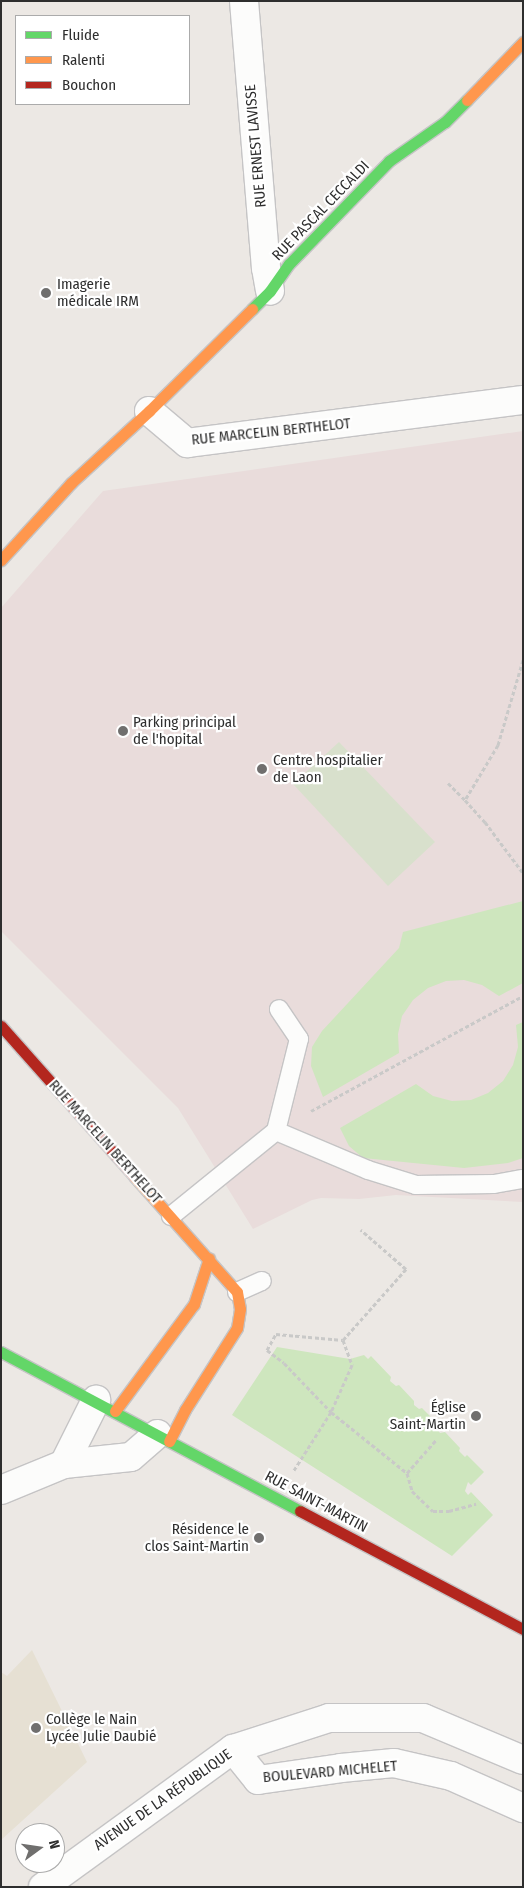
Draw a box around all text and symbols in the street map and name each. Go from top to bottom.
legend [15,15,190,105]
text: Fluide [62,26,99,44]
text: Ralenti [62,51,105,69]
text: Bouchon [62,76,116,94]
street label: RUE ERNEST LAVISSE [242,84,270,208]
street label: RUE PASCAL CECCALDI [269,157,373,265]
place label: Imagerie médicale IRM [57,275,139,310]
marker: Imagerie médicale IRM [39,286,53,300]
street label: RUE MARCELIN BERTHELOT [191,415,351,449]
place label: Parking principal de l'hopital [133,713,236,748]
marker: Parking principal de l'hopital [117,725,129,737]
place label: Centre hospitalier de Laon [273,751,383,786]
marker: Centre hospitalier de Laon [255,762,269,776]
street label: RUE MARCELIN BERTHELOT [45,1077,165,1207]
place label: Église Saint-Martin [390,1398,466,1433]
marker: Église Saint-Martin [470,1410,482,1422]
street label: RUE SAINT-MARTIN [261,1467,371,1537]
place label: Résidence le clos Saint-Martin [145,1520,249,1555]
marker: Résidence le clos Saint-Martin [253,1532,265,1544]
place label: Collège le Nain Lycée Julie Daubié [46,1710,156,1745]
marker: Collège le Nain Lycée Julie Daubié [30,1722,42,1734]
street label: AVENUE DE LA RÉPUBLIQUE [91,1746,235,1854]
street label: BOULEVARD MICHELET [262,1757,398,1787]
north arrow [15,1823,65,1873]
text: N [45,1838,63,1851]

